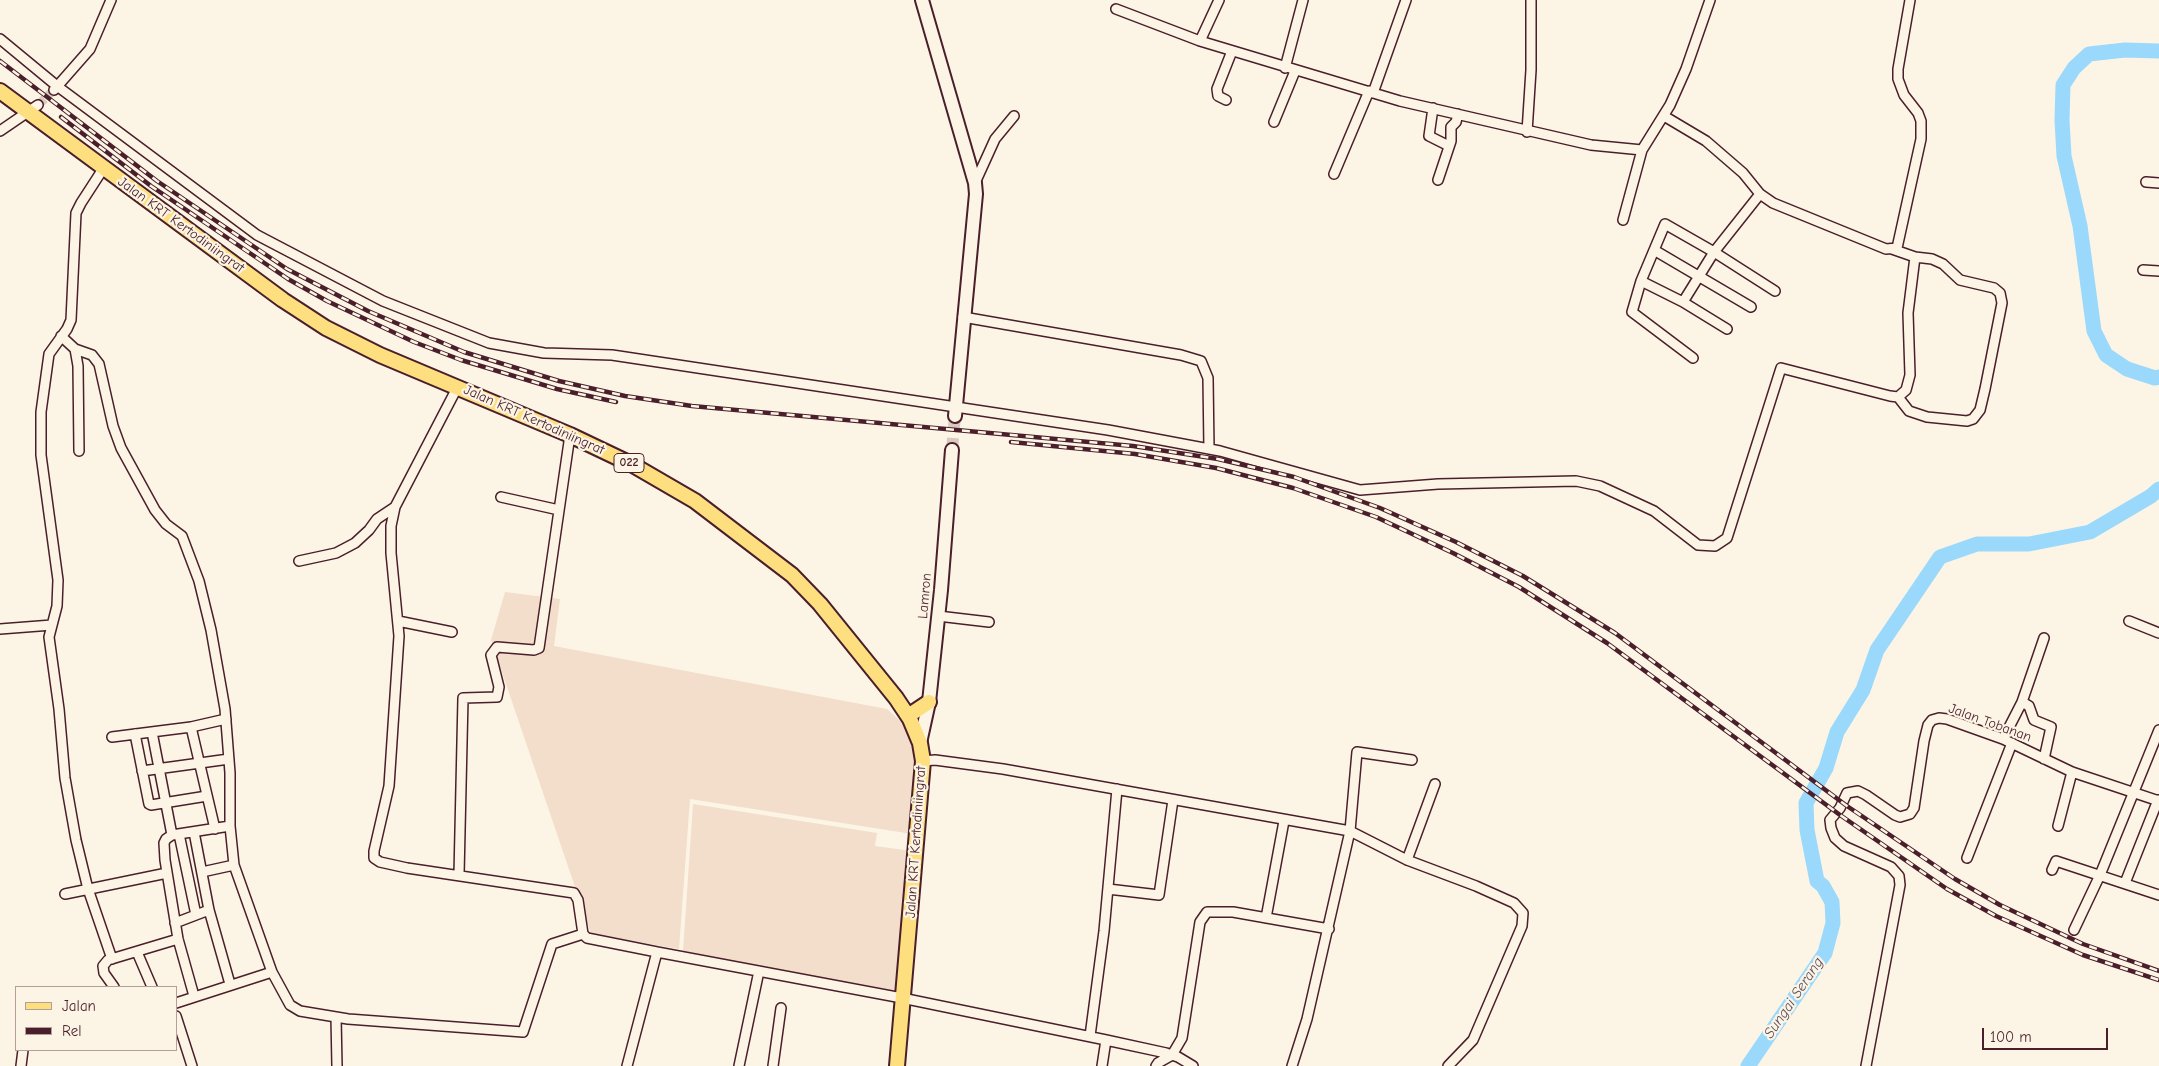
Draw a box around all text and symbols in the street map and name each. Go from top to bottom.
street label: Jalan KRT Kertodiniingrat [114,173,248,277]
street label: Jalan KRT Kertodiniingrat [461,381,607,459]
road number: 022 [614,453,644,472]
street label: Lamron [915,572,935,620]
street label: Jalan Tobanan [1946,700,2034,746]
street label: Jalan KRT Kertodiniingrat [902,765,930,919]
water label: Sungai Serang [1760,954,1828,1042]
legend [15,986,178,1051]
text: Jalan [62,997,96,1015]
scale bar [1984,1018,2110,1050]
text: Rel [62,1022,82,1040]
text: 100 m [1990,1028,2032,1046]

